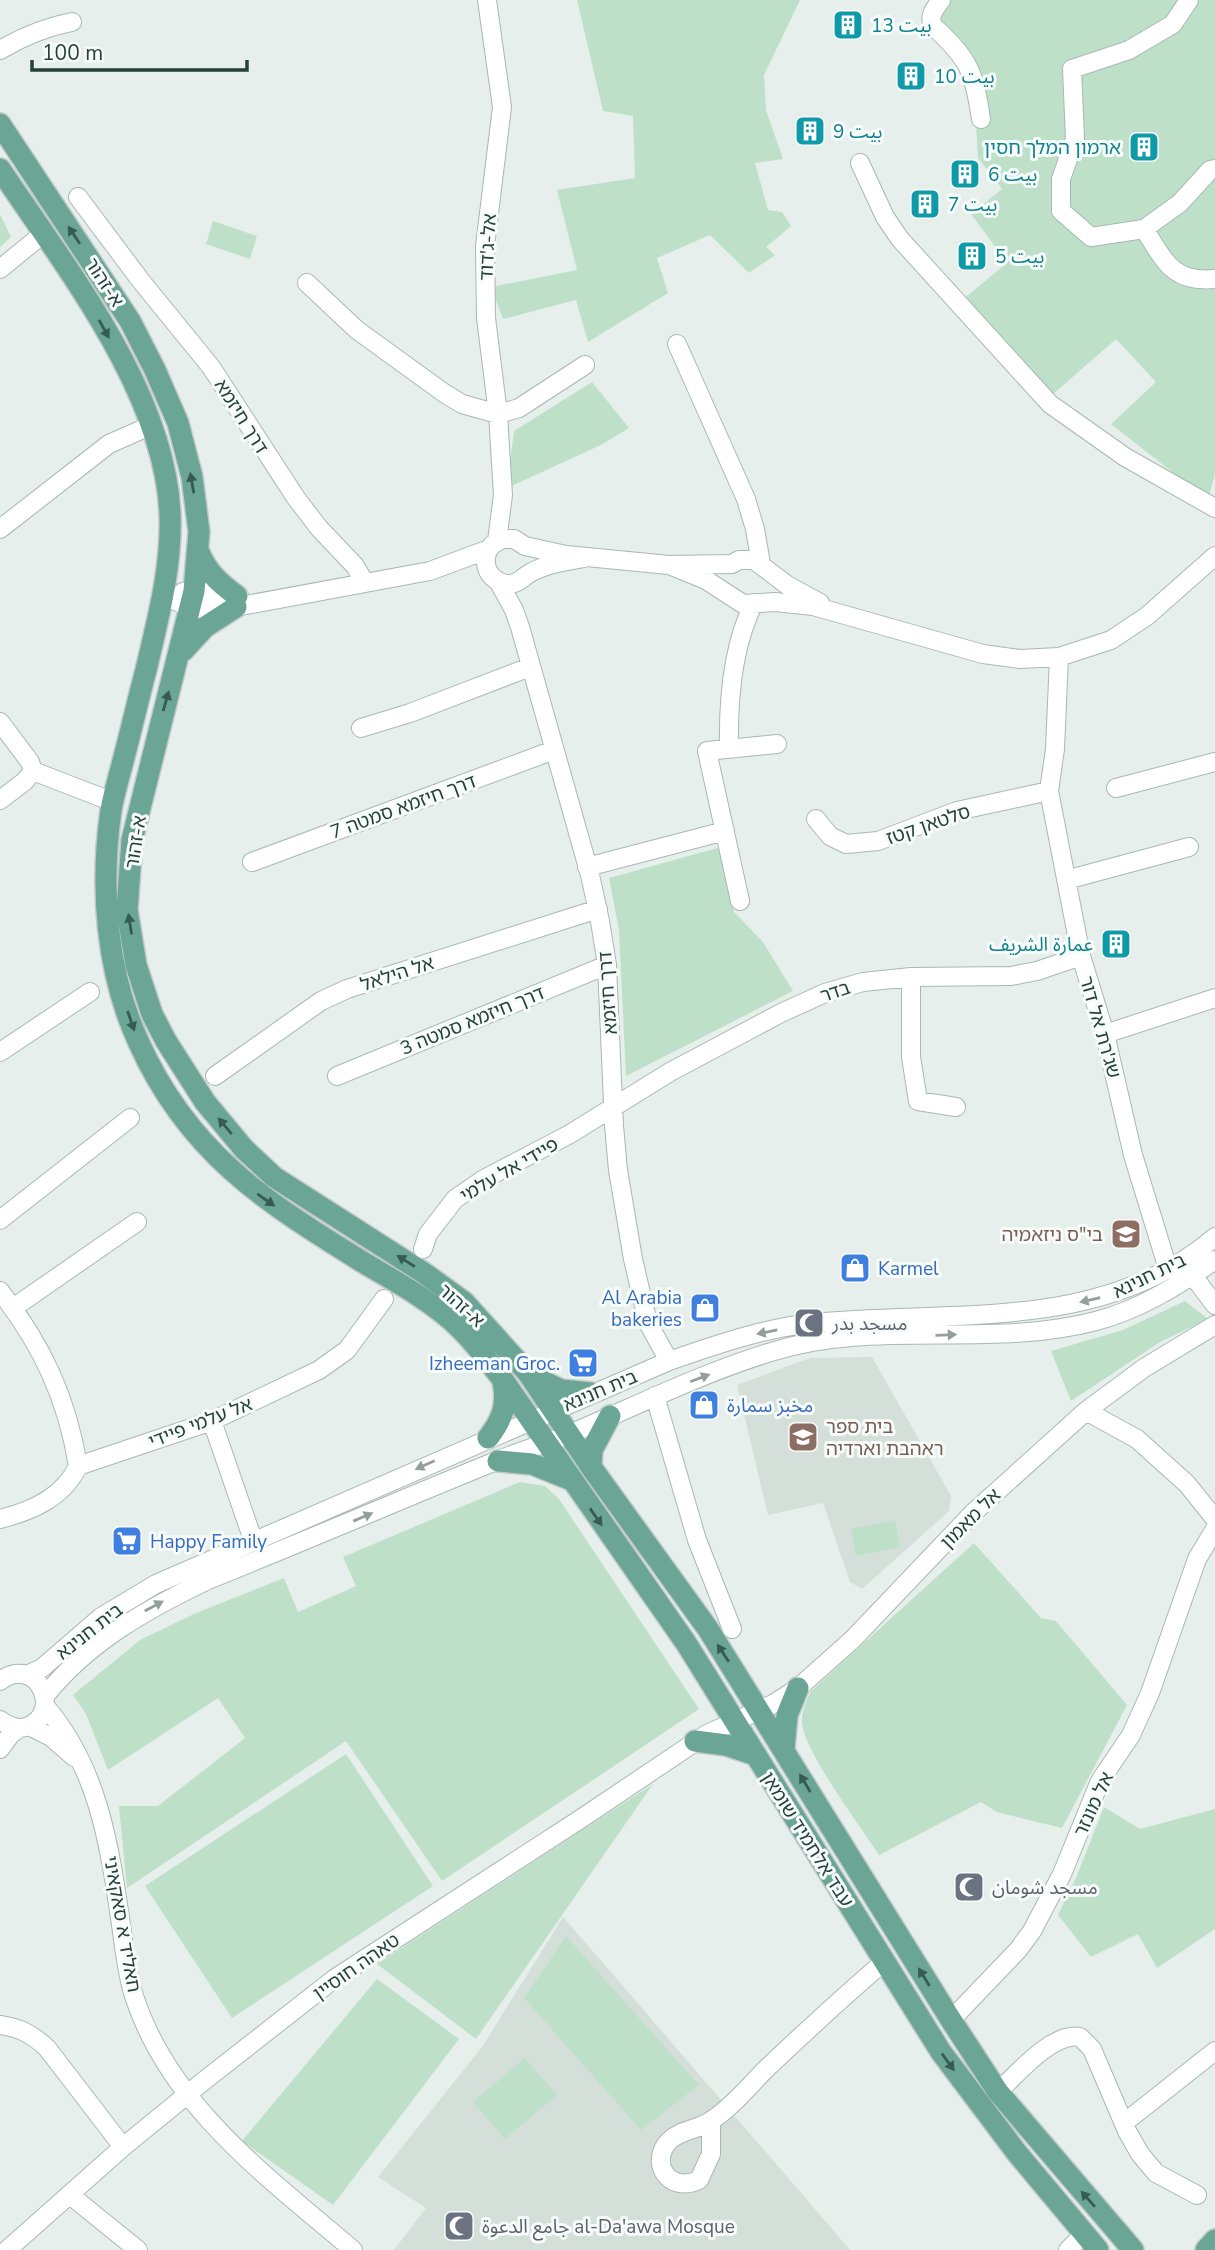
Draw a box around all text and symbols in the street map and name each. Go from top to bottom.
building icon: بيت 13 [831,8,865,42]
place label: بيت 13 [871,13,932,39]
scale bar [32,28,247,72]
text: 100 m [42,39,103,67]
building icon: بيت 10 [894,59,928,93]
place label: بيت 10 [934,64,995,90]
building icon: بيت 9 [793,114,827,148]
place label: بيت 9 [833,119,882,145]
building icon: ארמון המלך חסין [1127,130,1161,164]
place label: ארמון המלך חסין [984,135,1121,161]
building icon: بيت 6 [948,157,982,191]
place label: بيت 6 [988,162,1037,188]
building icon: بيت 7 [908,187,942,221]
place label: بيت 7 [948,192,997,218]
street label: אל-ג'דוד [473,213,503,281]
one-way arrow [67,226,81,244]
building icon: بيت 5 [955,239,989,273]
place label: بيت 5 [995,244,1044,270]
street label: א-זהור [79,253,130,312]
one-way arrow [98,319,110,339]
street label: דרך חיזמא [208,374,274,459]
one-way arrow [186,471,197,493]
one-way arrow [162,690,172,711]
street label: דרך חיזמא סמטה 7 [327,768,480,845]
street label: סלטאן קטז [883,798,974,851]
street label: א-זהור [119,814,153,871]
one-way arrow [124,913,135,935]
building icon: عمارة الشريف [1099,927,1133,961]
place label: عمارة الشريف [989,932,1093,958]
street label: אל הילאל [357,950,437,998]
street label: דרך חיזמא [592,950,624,1035]
street label: שג'רת אל דור [1073,973,1127,1081]
street label: בדר [817,975,854,1009]
street label: דרך חיזמא סמטה 3 [396,980,548,1062]
one-way arrow [126,1011,137,1032]
one-way arrow [218,1118,233,1135]
street label: פיידי אל עלמי [456,1131,563,1208]
one-way arrow [257,1193,275,1207]
school or university icon: בי"ס ניזאמיה [1109,1217,1143,1251]
place label: בי"ס ניזאמיה [1001,1222,1103,1248]
street label: בית חנינא [1109,1247,1190,1305]
shop icon: Karmel [838,1251,872,1285]
one-way arrow [396,1255,416,1268]
place label: Karmel [878,1256,939,1282]
street label: א-זהור [433,1278,490,1333]
place label: Al Arabia bakeries [601,1285,682,1333]
shop icon: Al Arabia bakeries [688,1291,722,1325]
one-way arrow [1079,1295,1101,1306]
mosque icon: مسجد بدر [792,1306,826,1340]
place label: مسجد بدر [831,1311,907,1337]
one-way arrow [756,1326,778,1337]
one-way arrow [936,1329,958,1340]
supermarket icon: Izheeman Groc. [566,1346,600,1380]
place label: Izheeman Groc. [429,1351,560,1377]
street label: בית חנינא [559,1364,642,1418]
one-way arrow [690,1373,711,1384]
shop icon: مخبز سمارة [687,1388,721,1422]
street label: אל עלמי פיידי [145,1391,256,1455]
place label: مخبز سمارة [727,1393,813,1419]
place label: בית ספר ראהבת וארדיה [826,1414,944,1462]
school or university icon: בית ספר ראהבת וארדיה [786,1420,820,1454]
one-way arrow [414,1460,435,1471]
street label: אל מאמון [935,1483,1007,1555]
one-way arrow [589,1508,603,1526]
one-way arrow [353,1511,373,1523]
supermarket icon: Happy Family [110,1524,144,1558]
place label: Happy Family [150,1529,267,1555]
street label: בית חנינא [51,1597,129,1666]
one-way arrow [144,1601,164,1612]
one-way arrow [717,1643,730,1662]
street label: עבד אלחמיד שומאן [755,1767,859,1912]
street label: אל מונזר [1068,1768,1120,1841]
one-way arrow [798,1773,811,1792]
street label: חאליד א סאקאיני [97,1854,147,1994]
mosque icon: مسجد شومان [952,1870,986,1904]
place label: مسجد شومان [992,1875,1098,1901]
street label: טאהה חוסיין [308,1927,405,2006]
one-way arrow [917,1967,930,1986]
one-way arrow [941,2053,955,2071]
one-way arrow [1081,2190,1096,2207]
mosque icon: جامع الدعوة al-Da'awa Mosque [442,2209,476,2243]
place label: جامع الدعوة al-Da'awa Mosque [482,2214,735,2241]

